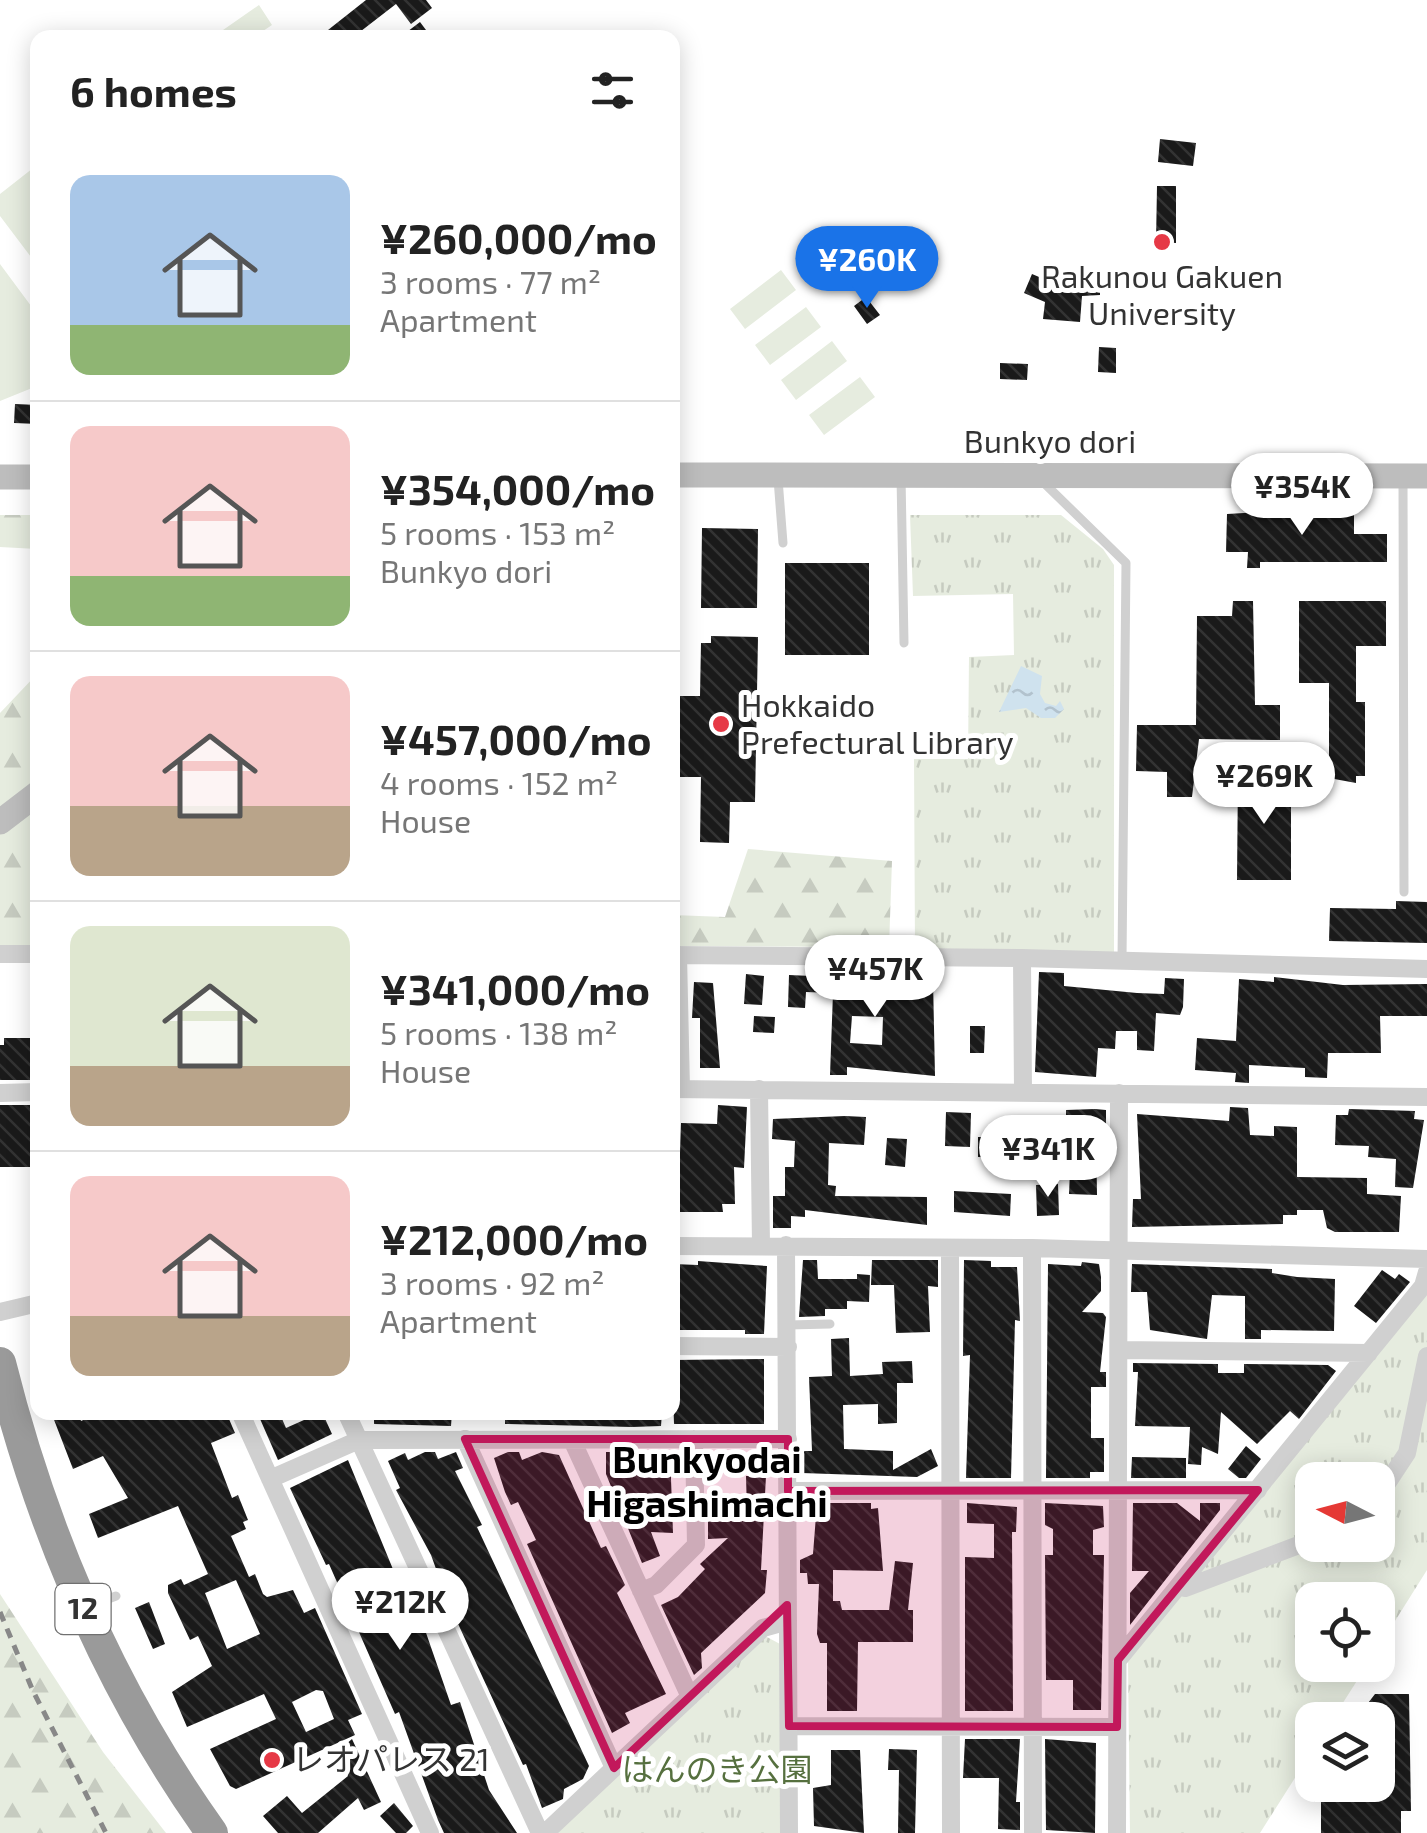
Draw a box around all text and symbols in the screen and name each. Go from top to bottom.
icon: filters [585,63,640,118]
text: 6 homes [70,65,237,115]
text: ¥260,000/mo [380,212,657,262]
icon: home [150,215,270,335]
pin: ¥260K [797,226,937,311]
marker: Rakunou Gakuen University [1151,231,1173,253]
text: ¥260K [817,239,917,277]
place label: Rakunou Gakuen University [1041,256,1283,331]
text: 3 rooms · 77 m² [380,262,601,300]
text: Apartment [380,300,537,338]
street label: Bunkyo dori [964,421,1136,459]
pin: ¥354K [1232,453,1372,538]
text: ¥354,000/mo [380,463,655,513]
icon: home [150,466,270,586]
text: ¥354K [1253,466,1351,504]
text: 5 rooms · 153 m² [380,513,615,551]
text: Bunkyo dori [380,551,552,589]
place label: Hokkaido Prefectural Library [741,685,1014,760]
text: ¥457,000/mo [380,713,652,763]
marker: Hokkaido Prefectural Library [710,713,732,735]
icon: home [150,716,270,836]
pin: ¥269K [1194,742,1334,827]
text: ¥269K [1215,755,1313,793]
text: 4 rooms · 152 m² [380,763,618,801]
text: House [380,801,471,839]
pin: ¥457K [805,935,945,1020]
text: ¥457K [827,948,923,986]
text: ¥341,000/mo [380,963,650,1013]
icon: home [150,966,270,1086]
text: 5 rooms · 138 m² [380,1013,618,1051]
text: House [380,1051,471,1089]
pin: ¥341K [978,1115,1118,1200]
text: ¥341K [1001,1128,1095,1166]
text: ¥212,000/mo [380,1213,648,1263]
icon: home [150,1216,270,1336]
text: 3 rooms · 92 m² [380,1263,605,1301]
text: Apartment [380,1301,537,1339]
district label: Bunkyodai Higashimachi [586,1435,828,1525]
north arrow [1295,1462,1395,1562]
map controls [1295,1462,1395,1802]
pin: ¥212K [330,1568,470,1653]
text: ¥212K [354,1581,446,1619]
button: locate [1295,1582,1395,1682]
road number: 12 [56,1584,110,1634]
button: layers [1295,1702,1395,1802]
place label: レオパレス 21 [292,1739,490,1777]
marker: レオパレス 21 [261,1749,283,1771]
park label: はんのき公園 [621,1749,813,1787]

